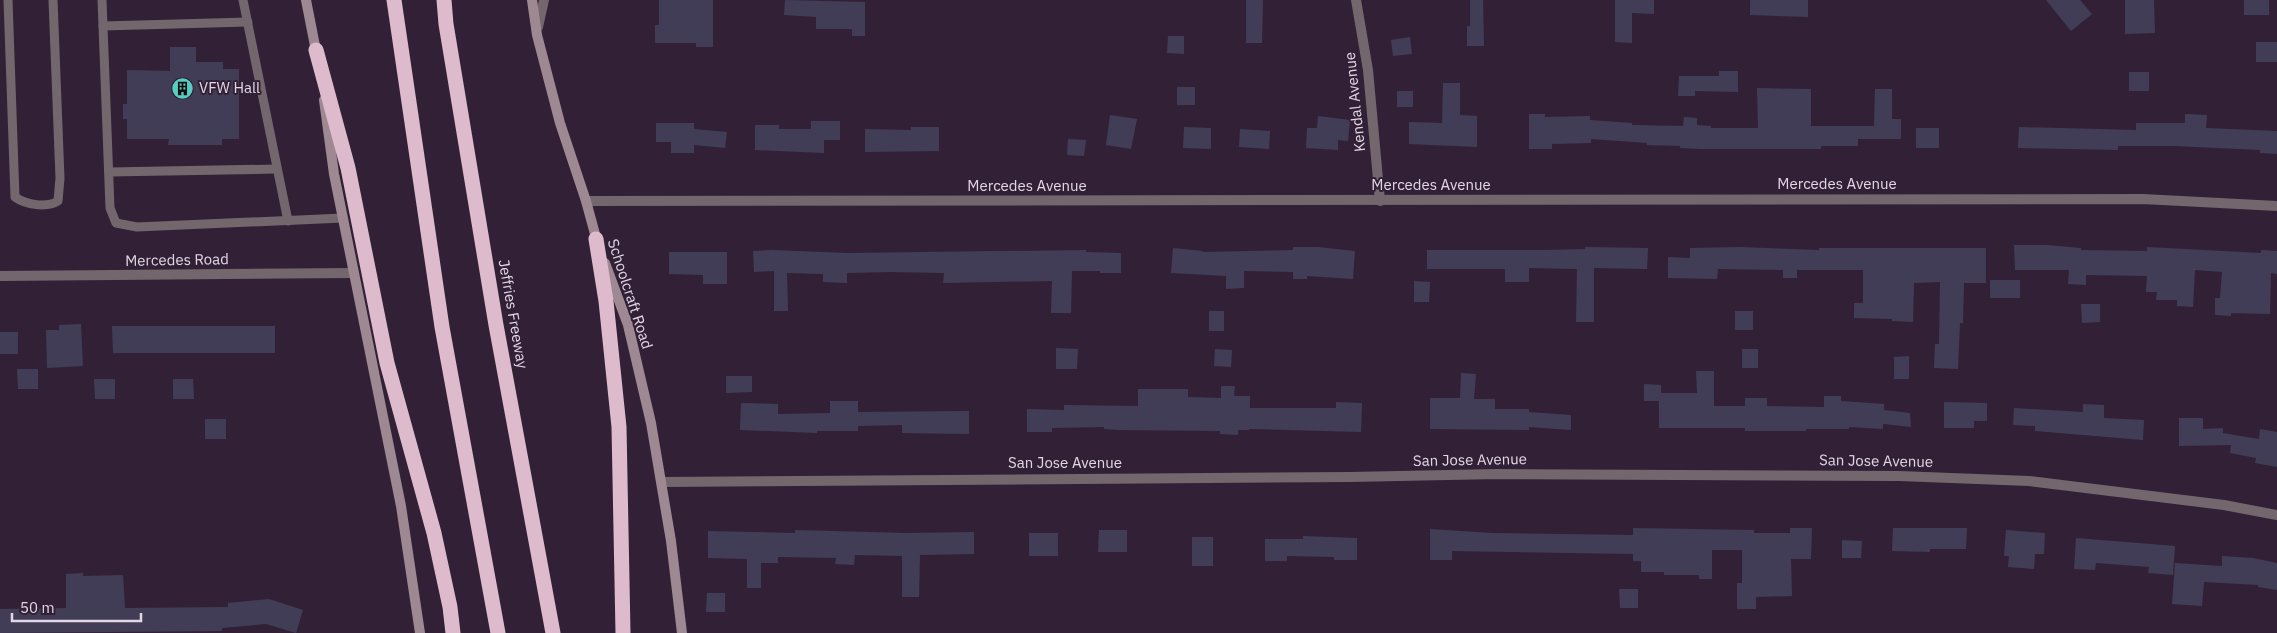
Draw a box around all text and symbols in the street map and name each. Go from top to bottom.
street label: Kendal Avenue [1340,51,1369,153]
building icon: VFW Hall [171,76,195,100]
place label: VFW Hall [199,78,260,97]
street label: Mercedes Avenue [1777,174,1897,193]
street label: Mercedes Avenue [1371,175,1491,194]
street label: Mercedes Avenue [967,176,1087,195]
street label: Schoolcraft Road [604,236,657,351]
street label: Mercedes Road [125,249,229,270]
street label: Jeffries Freeway [495,258,533,371]
street label: San Jose Avenue [1413,449,1527,470]
street label: San Jose Avenue [1819,450,1933,471]
street label: San Jose Avenue [1008,453,1122,472]
scale bar [12,590,141,622]
text: 50 m [20,598,55,617]

